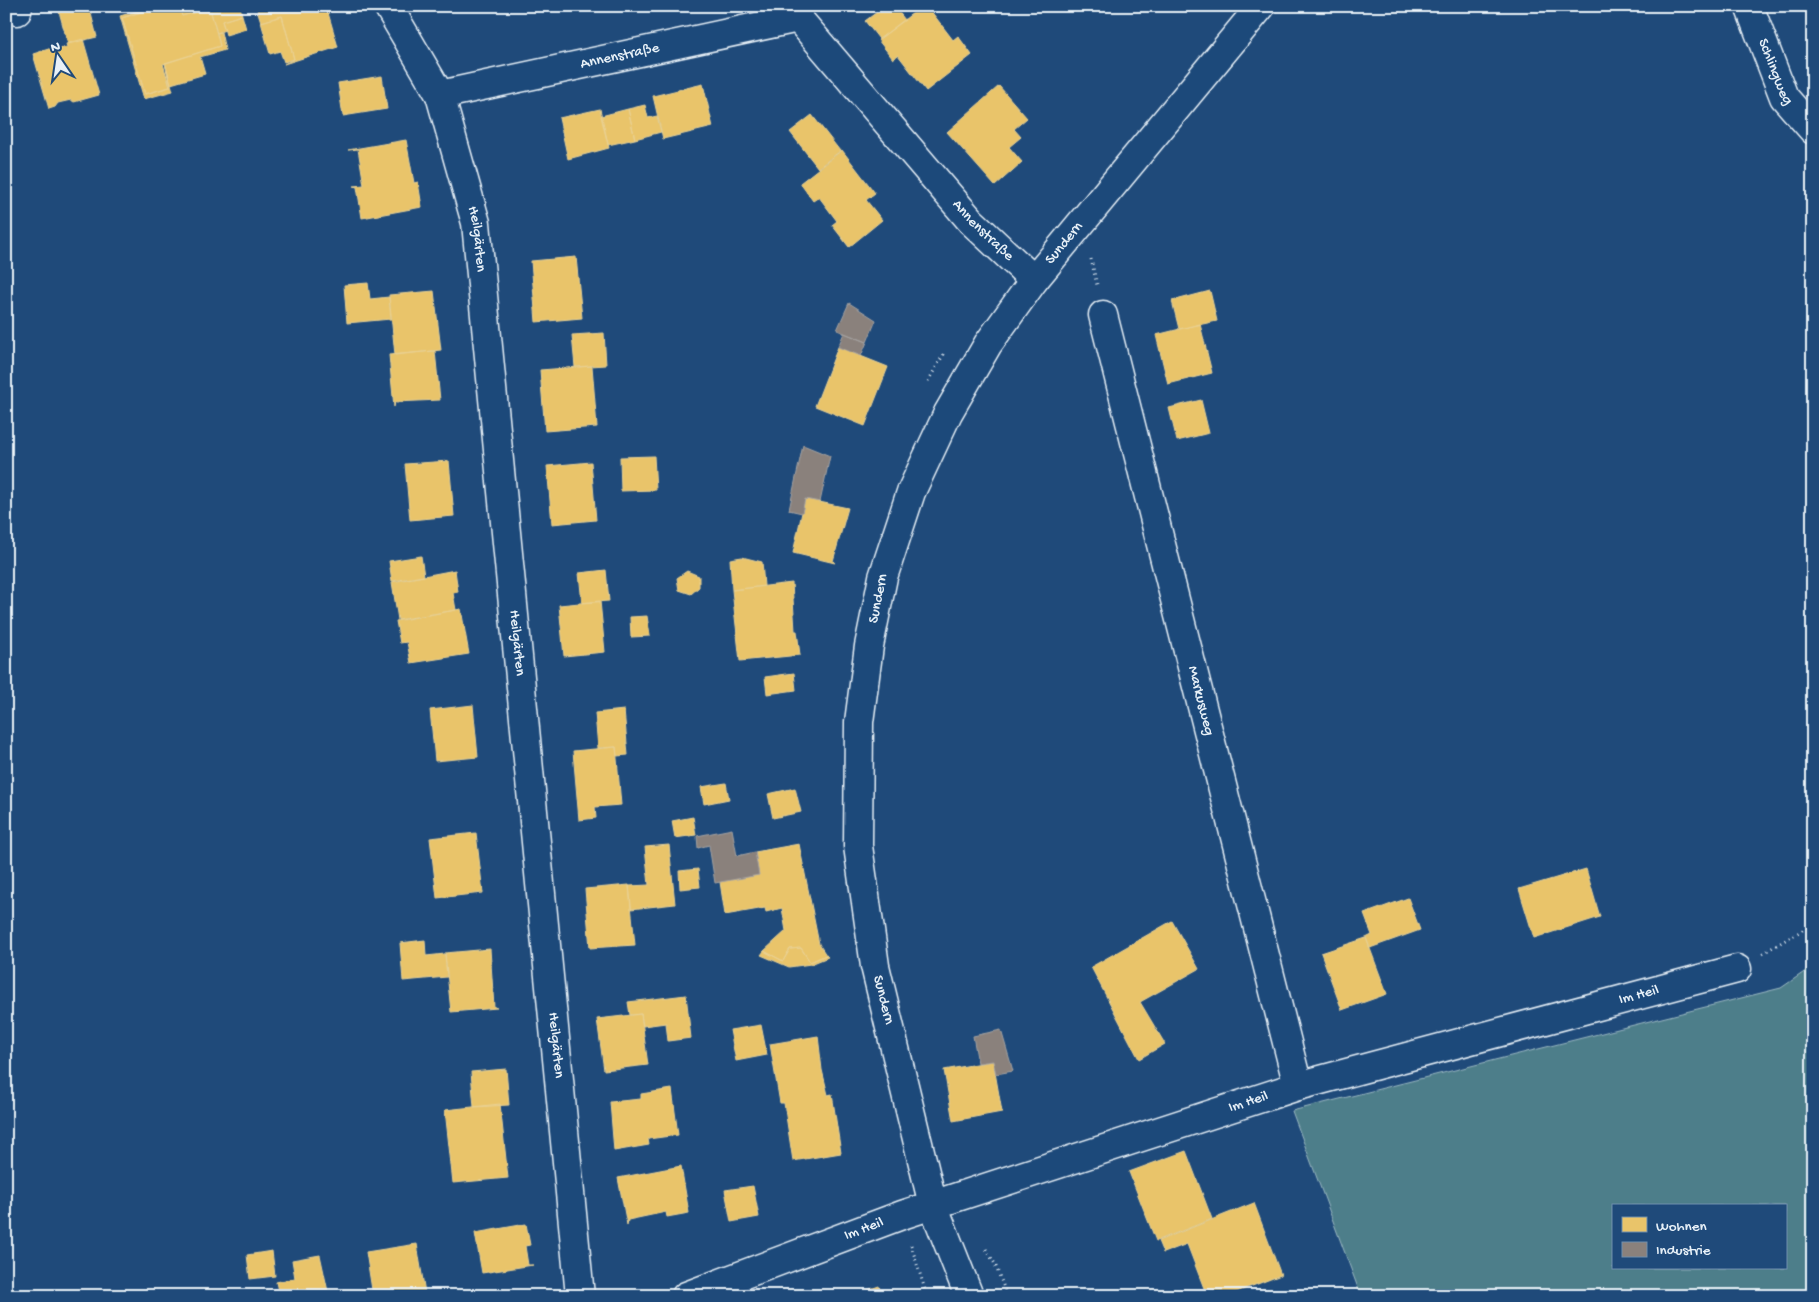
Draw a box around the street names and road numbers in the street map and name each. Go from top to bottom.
street label: Schlingweg [1753,36,1796,109]
street label: Annenstraße [579,39,661,74]
street label: Annenstraße [948,196,1018,265]
street label: Heilgärten [463,204,490,273]
street label: Sundern [1041,218,1087,268]
street label: Sundern [865,572,892,625]
street label: Heilgärten [505,609,529,677]
street label: Markusweg [1183,664,1218,738]
street label: Sundern [868,974,898,1026]
street label: Im Heil [1617,981,1661,1009]
street label: Heilgärten [544,1011,568,1079]
street label: Im Heil [1226,1087,1271,1117]
street label: Im Heil [842,1214,886,1245]

